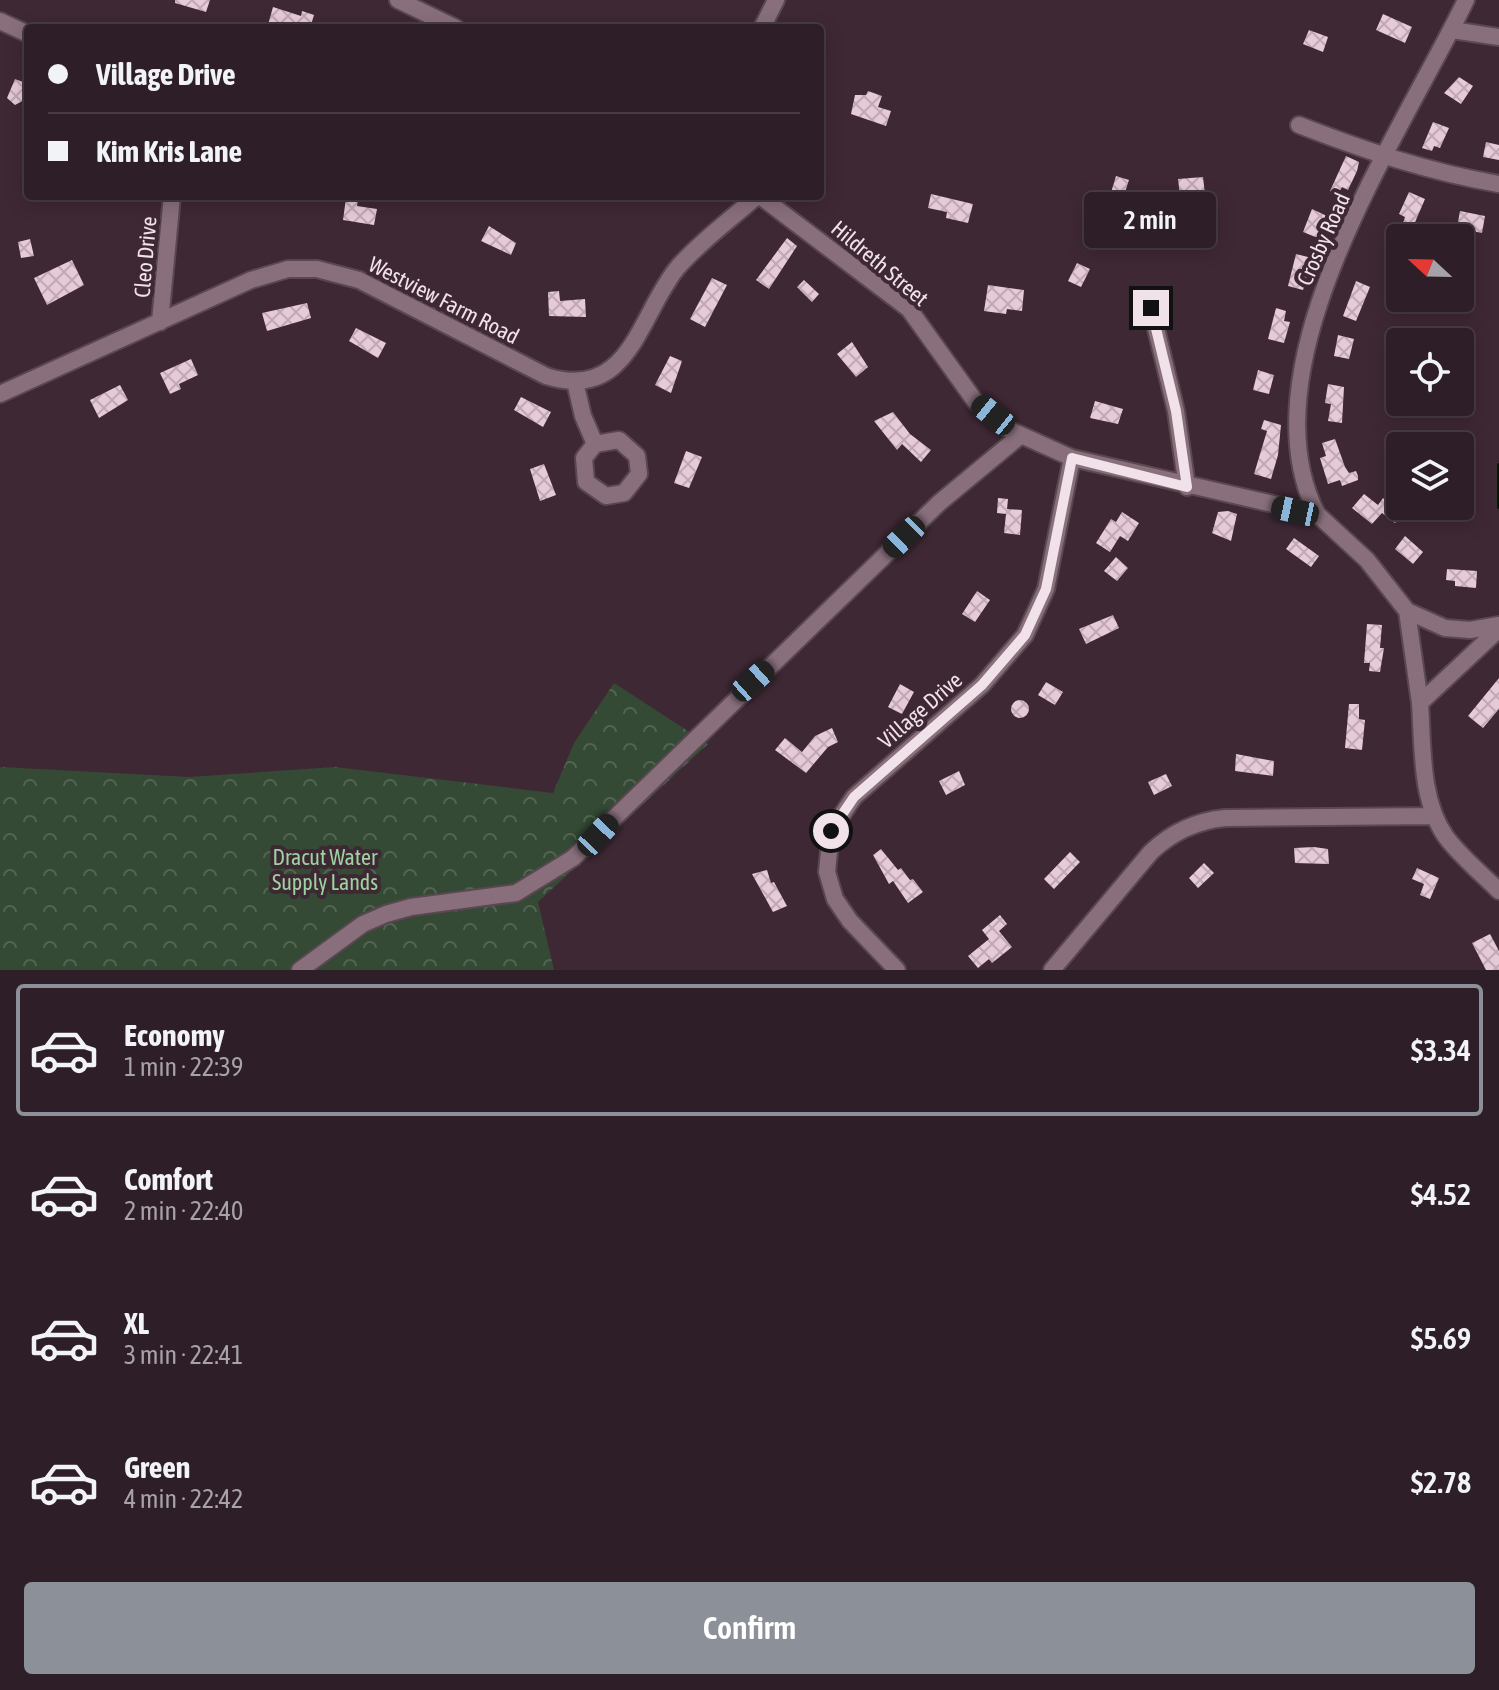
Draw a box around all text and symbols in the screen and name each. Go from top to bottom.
text: Village Drive [96,57,236,91]
text: Kim Kris Lane [96,134,242,168]
street label: Crosby Road [1291,189,1355,289]
callout: 2 min [1085,192,1217,248]
text: 2 min [1123,205,1177,235]
street label: Cleo Drive [128,215,162,299]
street label: Hildreth Street [826,215,934,311]
north arrow [1386,224,1474,312]
map controls [1386,224,1474,520]
street label: Westview Farm Road [364,251,524,349]
route end [1133,290,1169,326]
button: locate [1386,328,1474,416]
car [967,391,1019,439]
button: layers [1386,432,1474,520]
car [1269,494,1321,528]
car [878,512,930,562]
car [727,656,779,706]
street label: Village Drive [873,667,967,753]
car [573,809,623,861]
route start [813,813,849,849]
park label: Dracut Water Supply Lands [272,844,378,895]
icon: car [28,1014,100,1086]
text: Economy [124,1018,225,1052]
text: $3.34 [1411,1033,1471,1067]
text: 1 min · 22:39 [124,1052,243,1082]
icon: car [28,1158,100,1230]
text: Comfort [124,1162,213,1196]
text: $4.52 [1411,1177,1471,1211]
text: 2 min · 22:40 [124,1196,243,1226]
icon: car [28,1302,100,1374]
text: XL [124,1306,149,1340]
text: $5.69 [1411,1321,1471,1355]
text: 3 min · 22:41 [124,1340,243,1370]
icon: car [28,1446,100,1518]
text: Green [124,1450,190,1484]
text: $2.78 [1411,1465,1471,1499]
text: 4 min · 22:42 [124,1484,243,1514]
button: Confirm [24,1582,1475,1674]

